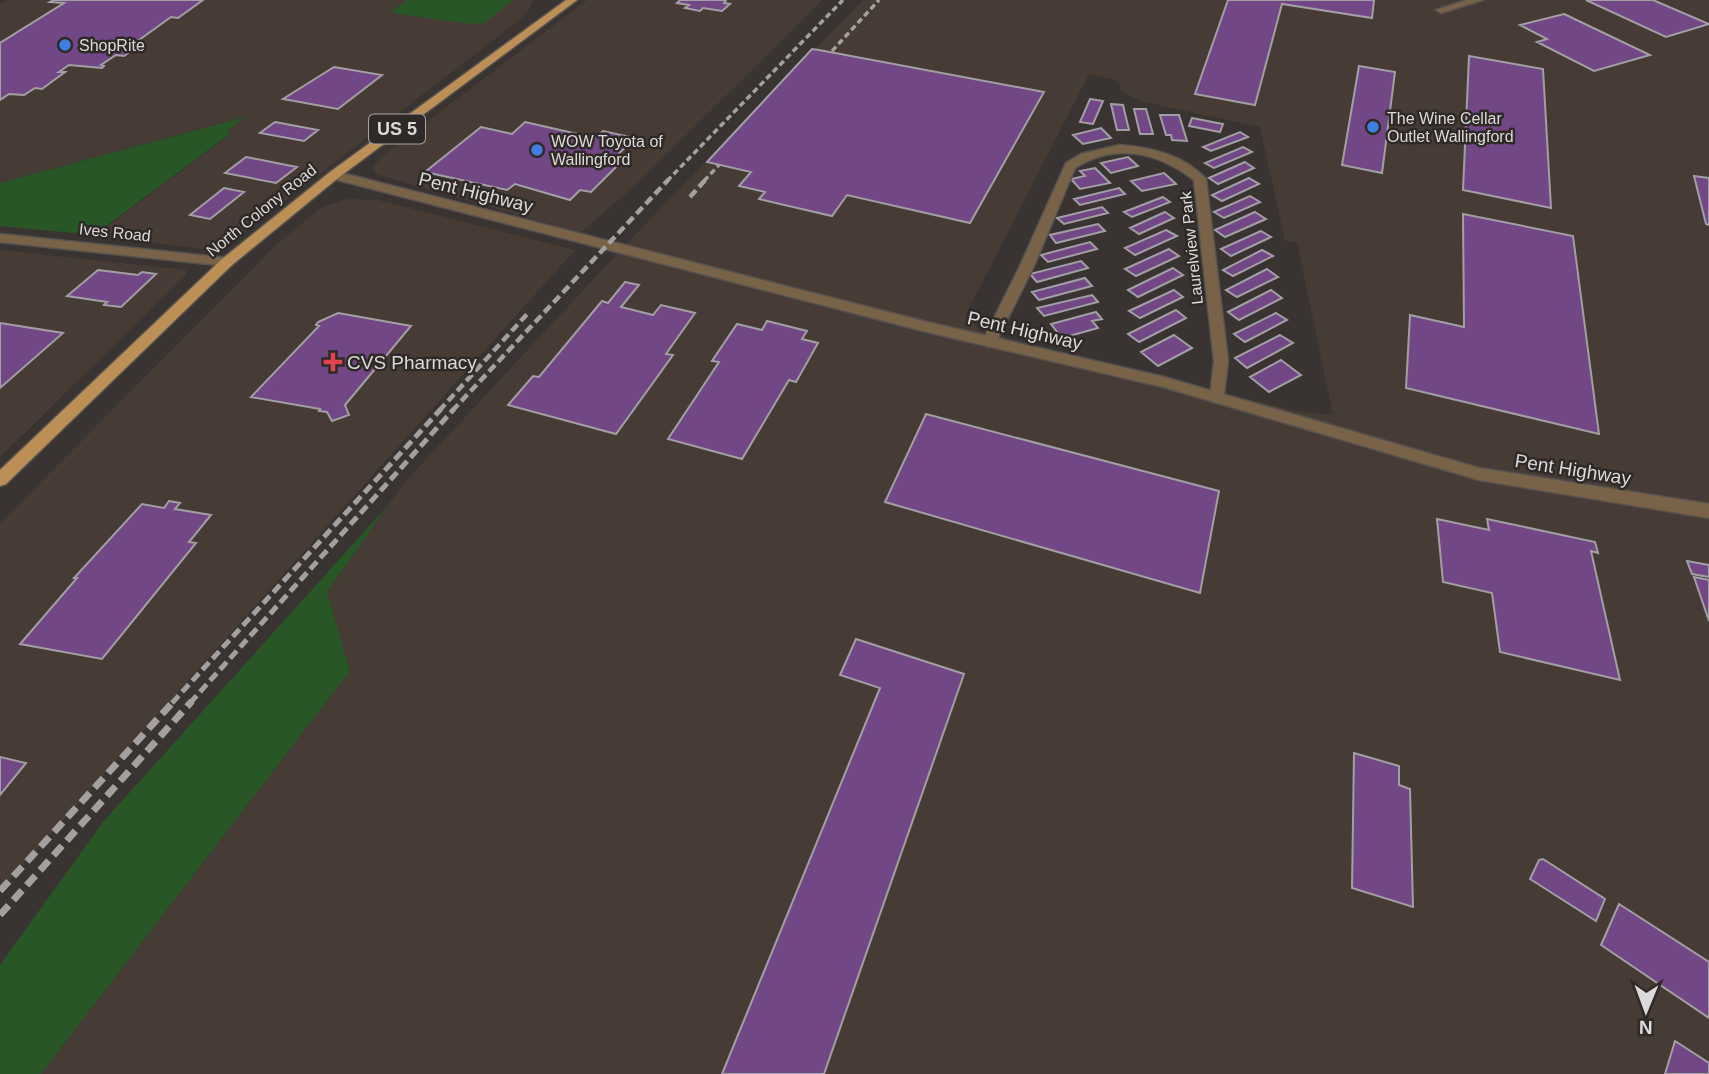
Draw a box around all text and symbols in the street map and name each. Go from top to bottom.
marker: ShopRite [57,37,73,53]
place label: ShopRite [79,37,145,54]
place label: The Wine Cellar Outlet Wallingford [1387,110,1514,145]
road number: US 5 [369,114,425,144]
marker: The Wine Cellar Outlet Wallingford [1365,119,1381,135]
place label: WOW Toyota of Wallingford [551,133,663,168]
marker: WOW Toyota of Wallingford [529,142,545,158]
street label: North Colony Road [203,161,320,260]
street label: Pent Highway [416,168,536,217]
street label: Laurelview Park [1177,189,1206,305]
street label: Ives Road [78,220,152,245]
street label: Pent Highway [965,307,1085,354]
place label: CVS Pharmacy [347,352,477,373]
marker: CVS Pharmacy [325,354,341,370]
street label: Pent Highway [1513,450,1633,489]
north arrow [1611,976,1681,1046]
text: N [1639,1017,1653,1038]

